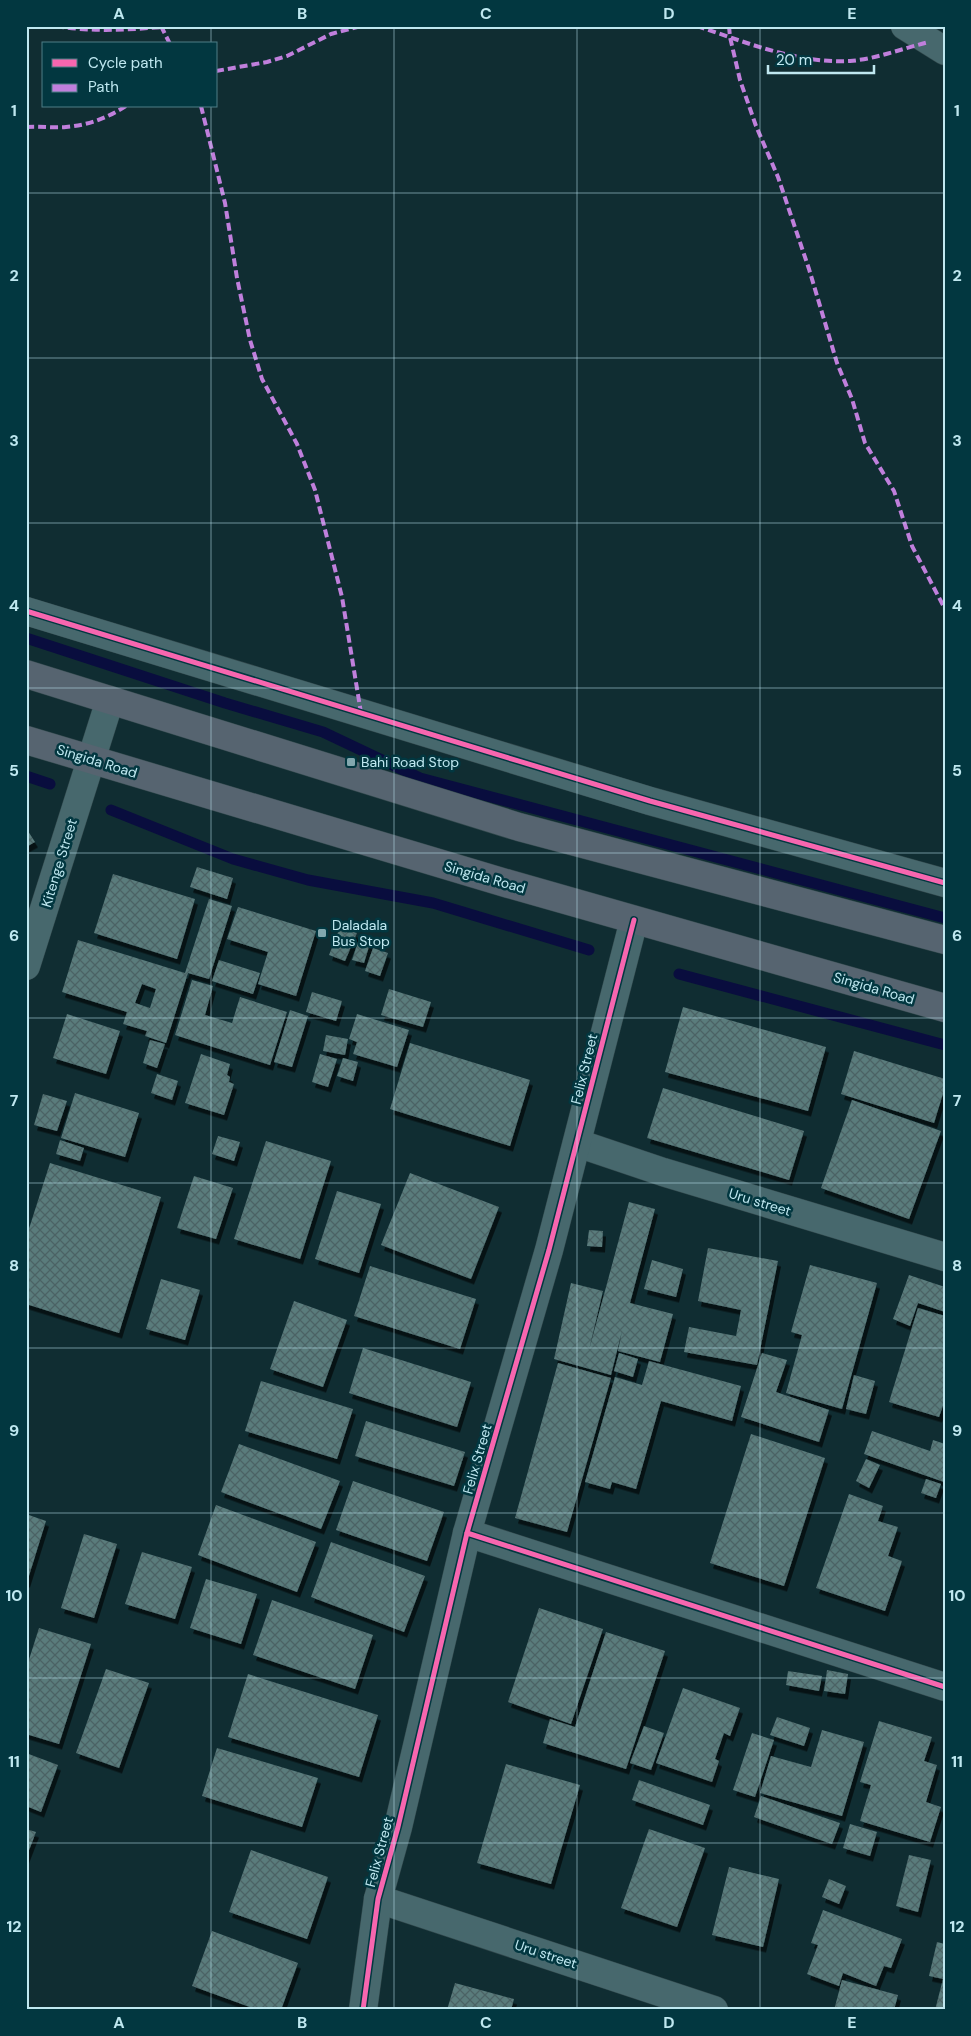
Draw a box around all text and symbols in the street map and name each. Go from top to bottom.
text: A [113,3,125,24]
text: B [297,3,307,24]
text: C [480,3,492,24]
text: D [663,3,675,24]
text: E [847,3,857,24]
legend [42,42,218,108]
scale bar [768,42,875,74]
text: 20 m [776,50,812,70]
text: Cycle path [88,53,163,73]
text: Path [88,77,119,97]
text: 1 [11,100,17,121]
text: 1 [954,100,960,121]
text: 2 [9,265,19,286]
text: 2 [952,265,962,286]
text: 3 [9,430,19,451]
text: 3 [952,430,962,451]
text: 4 [9,595,19,616]
text: 4 [952,595,962,616]
street label: Singida Road [54,740,140,782]
place label: Bahi Road Stop [361,753,459,771]
marker: Bahi Road Stop [345,756,357,768]
text: 5 [9,760,19,781]
text: 5 [952,760,962,781]
street label: Kitenge Street [37,817,81,909]
street label: Singida Road [442,857,528,897]
place label: Daladala Bus Stop [332,916,390,950]
text: 6 [9,925,19,946]
text: 6 [952,925,962,946]
marker: Daladala Bus Stop [316,927,328,939]
street label: Singida Road [831,968,917,1008]
street label: Felix Street [567,1032,601,1106]
text: 7 [10,1090,19,1111]
text: 7 [953,1090,962,1111]
street label: Uru street [727,1184,793,1220]
text: 8 [9,1255,19,1276]
text: 8 [952,1255,962,1276]
text: 9 [9,1420,19,1441]
text: 9 [952,1420,962,1441]
street label: Felix Street [458,1422,496,1496]
text: 10 [5,1585,23,1606]
text: 10 [948,1585,966,1606]
text: 11 [8,1751,20,1772]
text: 11 [951,1751,963,1772]
street label: Felix Street [361,1815,397,1889]
text: 12 [6,1916,22,1937]
text: 12 [949,1916,965,1937]
street label: Uru street [513,1935,579,1973]
text: A [113,2012,125,2033]
text: B [297,2012,307,2033]
text: C [480,2012,492,2033]
text: D [663,2012,675,2033]
text: E [847,2012,857,2033]

